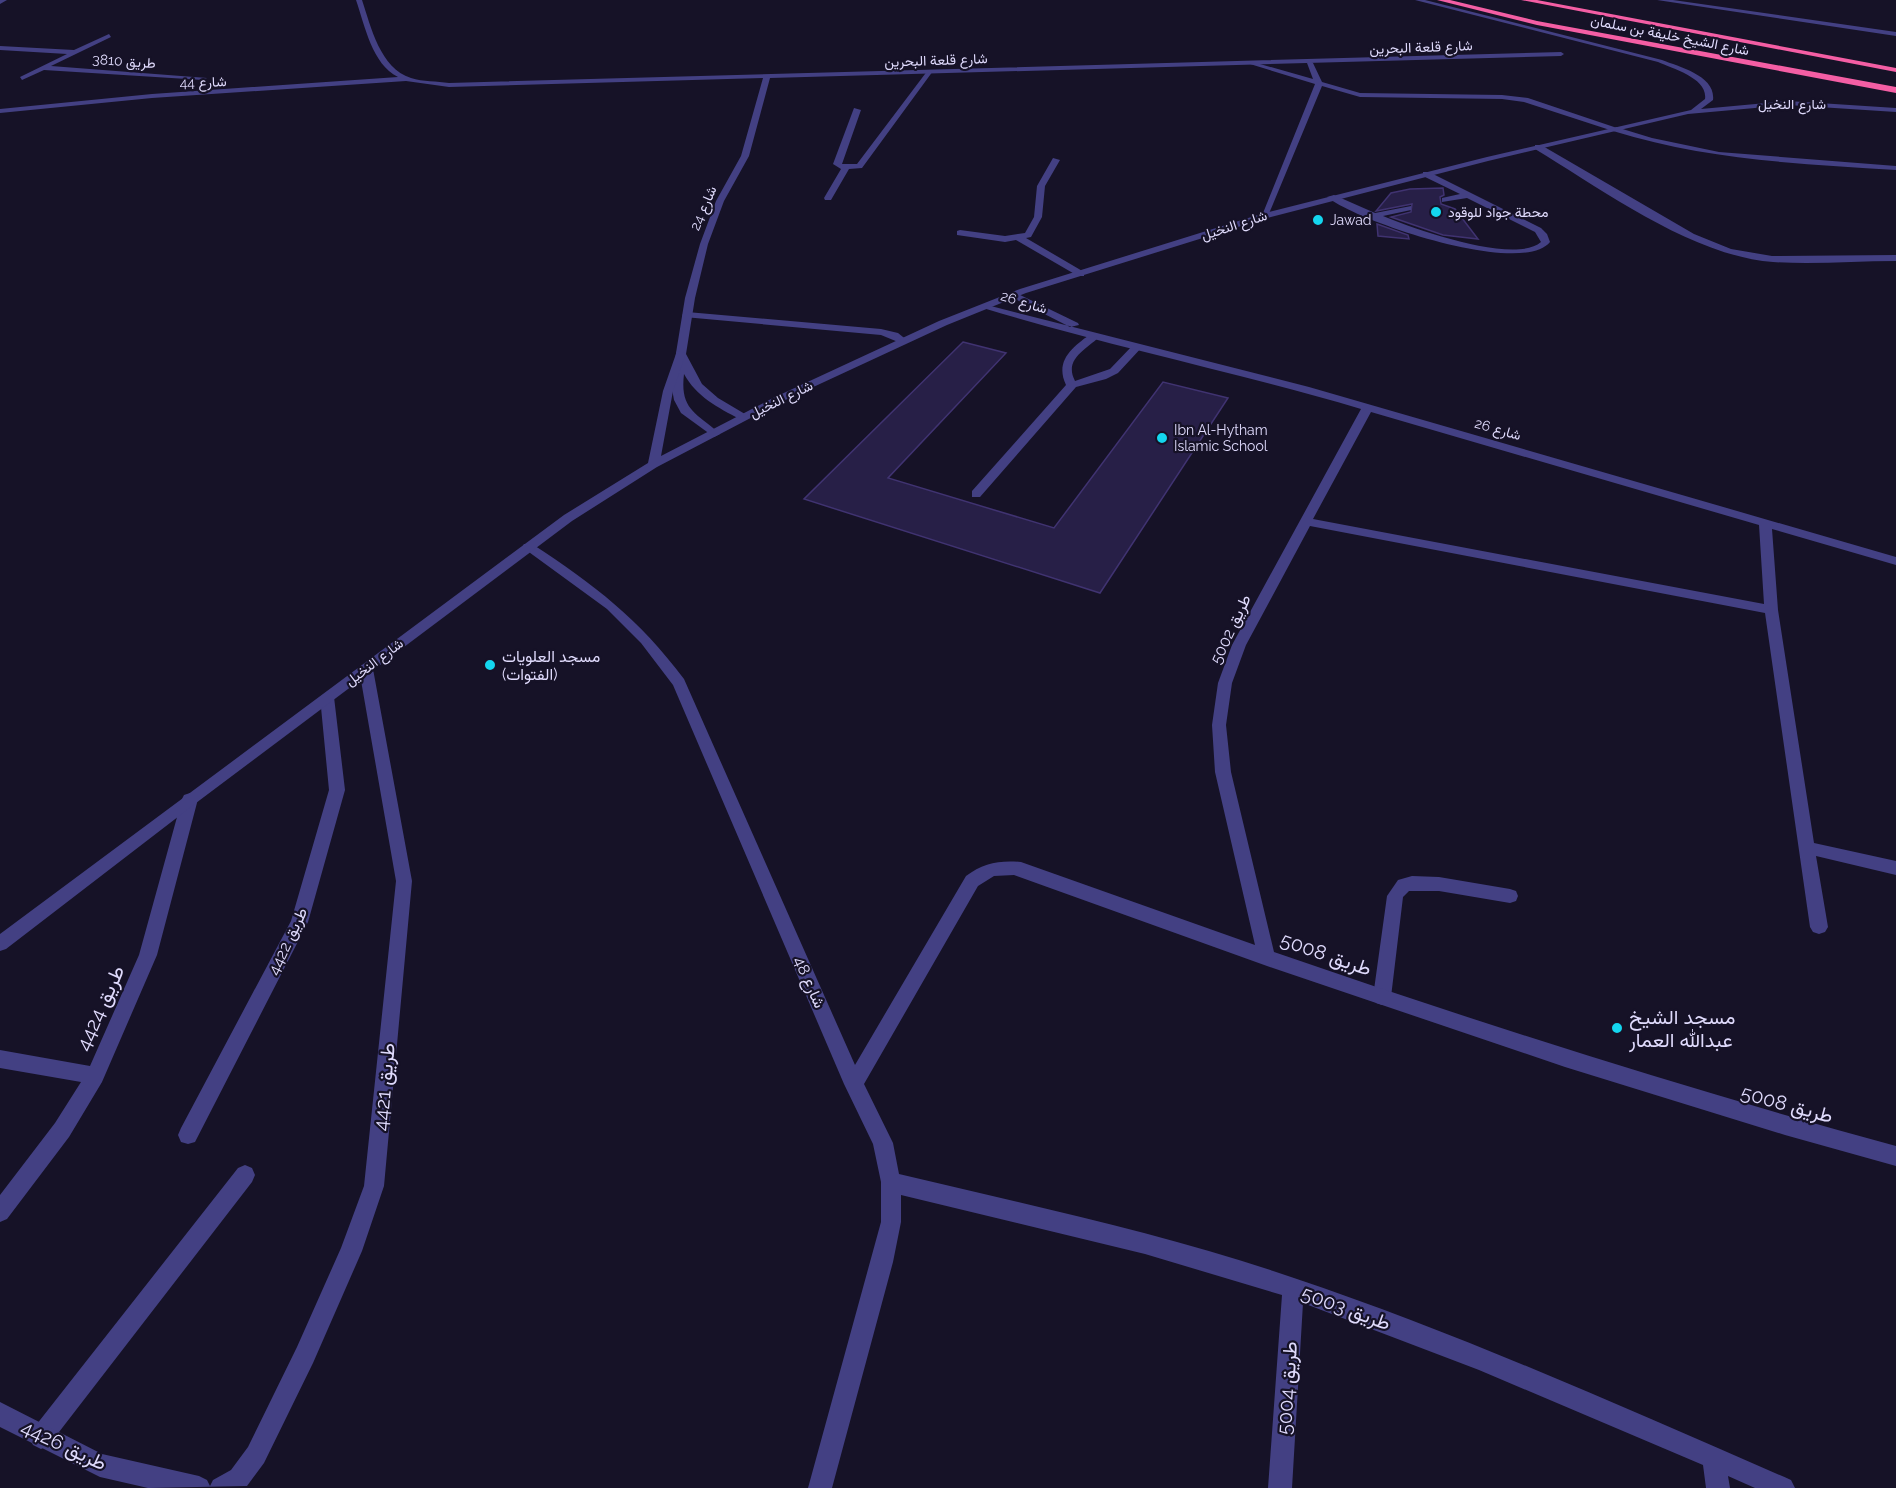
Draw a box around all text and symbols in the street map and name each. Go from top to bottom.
street label: شارع الشيخ خليفة بن سلمان [1589,12,1751,61]
street label: شارع قلعة البحرين [1369,37,1473,60]
street label: شارع قلعة البحرين [884,50,988,73]
street label: طريق 3810 [92,51,156,72]
street label: شارع 44 [179,73,227,94]
street label: شارع النخيل [1758,96,1826,115]
street label: شارع 24 [687,183,722,234]
place label: محطة جواد للوقود [1448,204,1548,221]
marker: محطة جواد للوقود [1429,205,1443,219]
street label: شارع النخيل [1199,207,1270,246]
place label: Jawad [1330,212,1372,228]
marker: Jawad [1311,213,1325,227]
street label: شارع 26 [998,287,1049,319]
street label: شارع النخيل [747,377,816,424]
street label: شارع 26 [1472,415,1523,446]
place label: Ibn Al-Hytham Islamic School [1174,422,1268,454]
marker: Ibn Al-Hytham Islamic School [1155,431,1169,445]
street label: طريق 5002 [1206,591,1256,667]
street label: شارع النخيل [342,635,408,691]
place label: مسجد العلويات (الفتوات) [502,647,600,685]
marker: مسجد العلويات (الفتوات) [483,658,497,672]
street label: طريق 4422 [264,904,312,978]
street label: طريق 5008 [1277,927,1375,982]
street label: شارع 48 [788,953,829,1012]
street label: طريق 4424 [71,962,130,1055]
place label: مسجد الشيخ عبدالله العمار [1628,1005,1735,1053]
marker: مسجد الشيخ عبدالله العمار [1610,1021,1624,1035]
street label: طريق 4421 [368,1042,401,1132]
street label: طريق 5008 [1738,1080,1836,1129]
street label: طريق 5003 [1298,1281,1394,1336]
street label: طريق 5004 [1272,1340,1303,1436]
street label: طريق 4426 [17,1415,111,1476]

